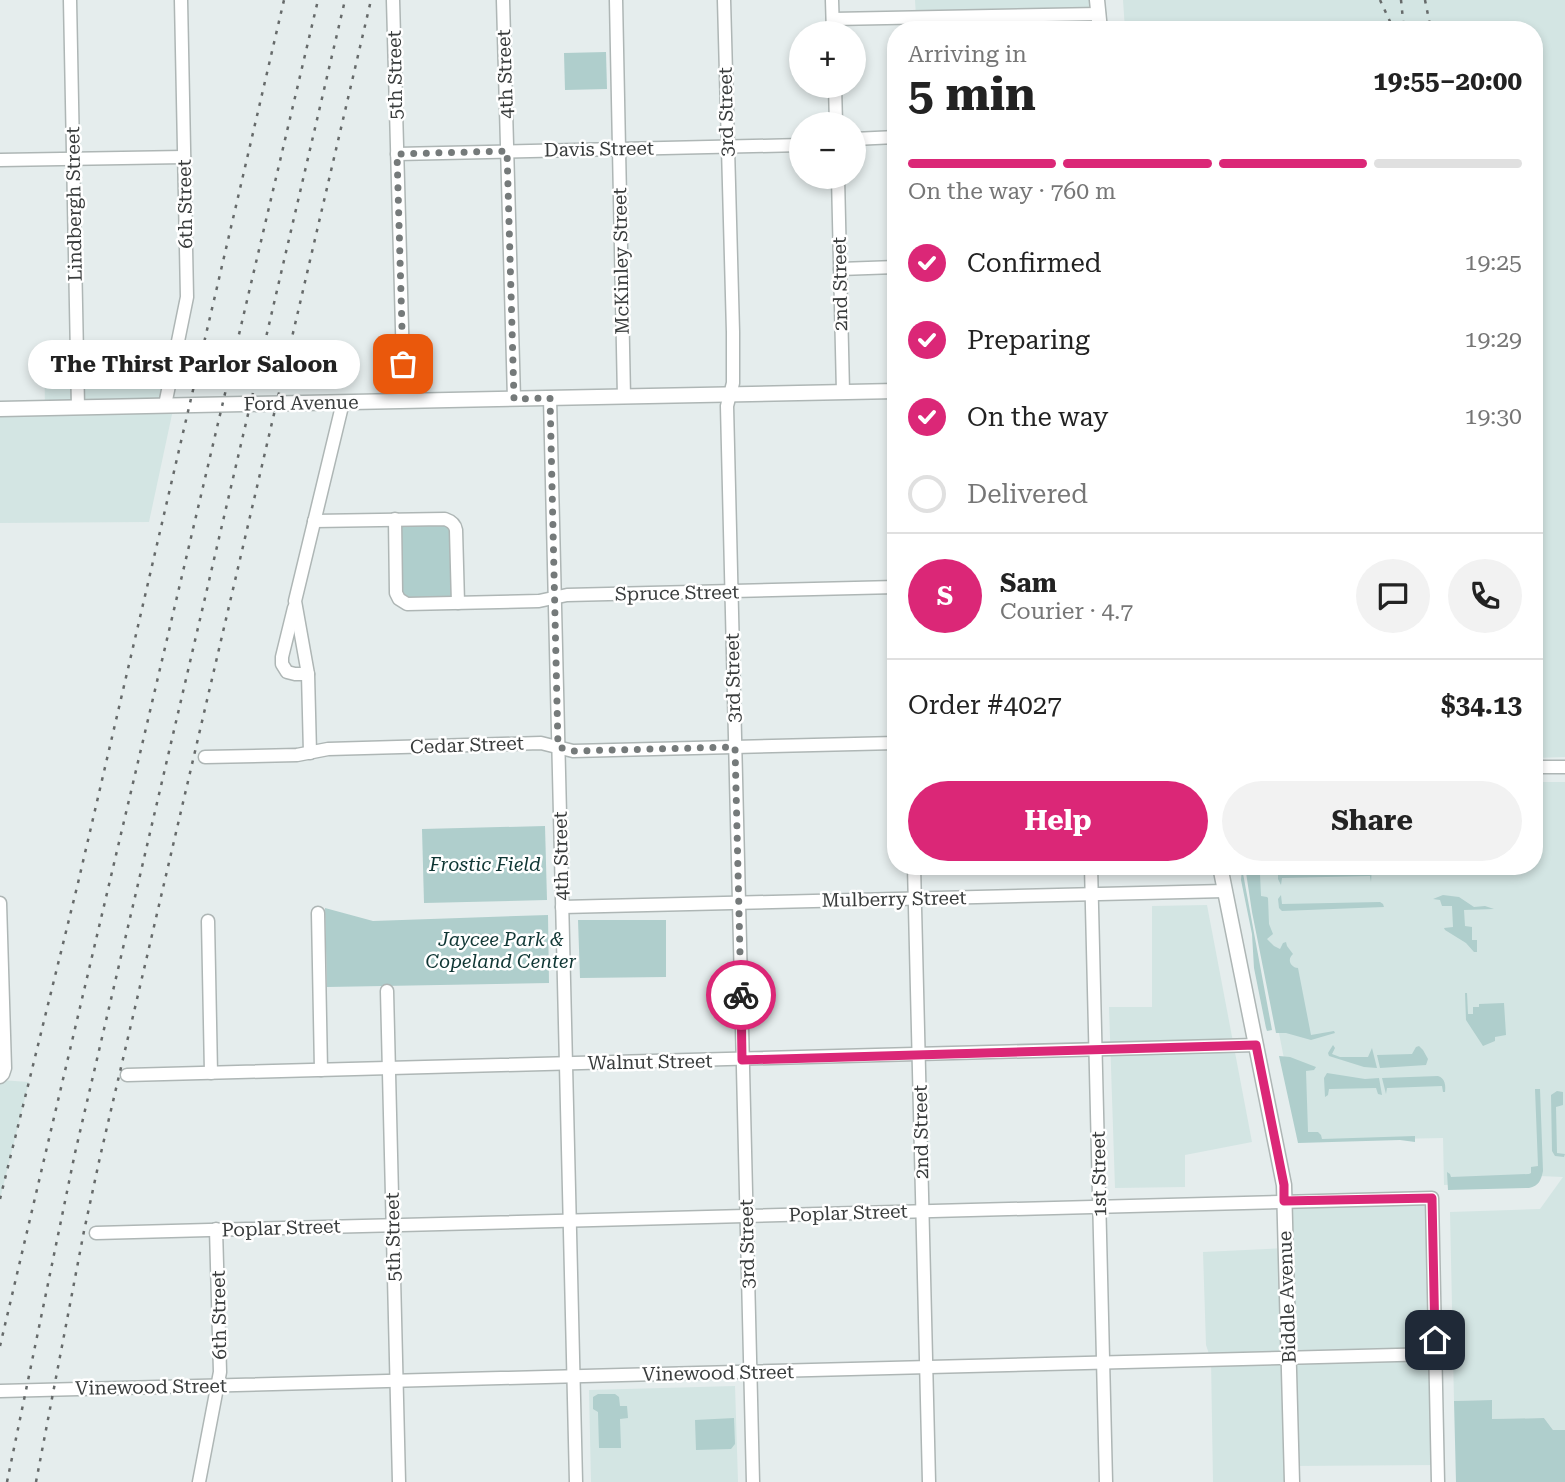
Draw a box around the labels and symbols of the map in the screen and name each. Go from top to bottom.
street label: 4th Street [492,29,518,119]
street label: 5th Street [383,30,407,120]
street label: 3rd Street [714,67,738,157]
street label: Lindbergh Street [61,126,87,282]
street label: Davis Street [544,137,654,161]
street label: 6th Street [173,159,197,249]
street label: McKinley Street [608,187,634,335]
street label: 2nd Street [828,237,852,331]
pin [373,334,433,394]
callout: The Thirst Parlor Saloon [28,340,361,388]
street label: Ford Avenue [243,390,359,416]
street label: Spruce Street [615,580,739,606]
street label: 3rd Street [721,633,745,723]
street label: Cedar Street [410,732,524,758]
street label: 4th Street [549,811,573,901]
park label: Frostic Field [428,853,541,876]
street label: Mulberry Street [821,886,967,912]
park label: Jaycee Park & Copeland Center [426,928,576,973]
courier [706,960,776,1030]
street label: Walnut Street [587,1049,713,1075]
street label: 2nd Street [909,1085,933,1179]
street label: 1st Street [1087,1131,1111,1217]
street label: 5th Street [381,1192,405,1282]
street label: 3rd Street [735,1199,759,1289]
street label: Poplar Street [788,1199,908,1227]
street label: Poplar Street [221,1214,341,1242]
street label: Biddle Avenue [1273,1230,1301,1364]
street label: 6th Street [207,1270,231,1360]
pin [1405,1310,1465,1370]
street label: Vinewood Street [642,1360,794,1386]
street label: Vinewood Street [75,1374,227,1400]

